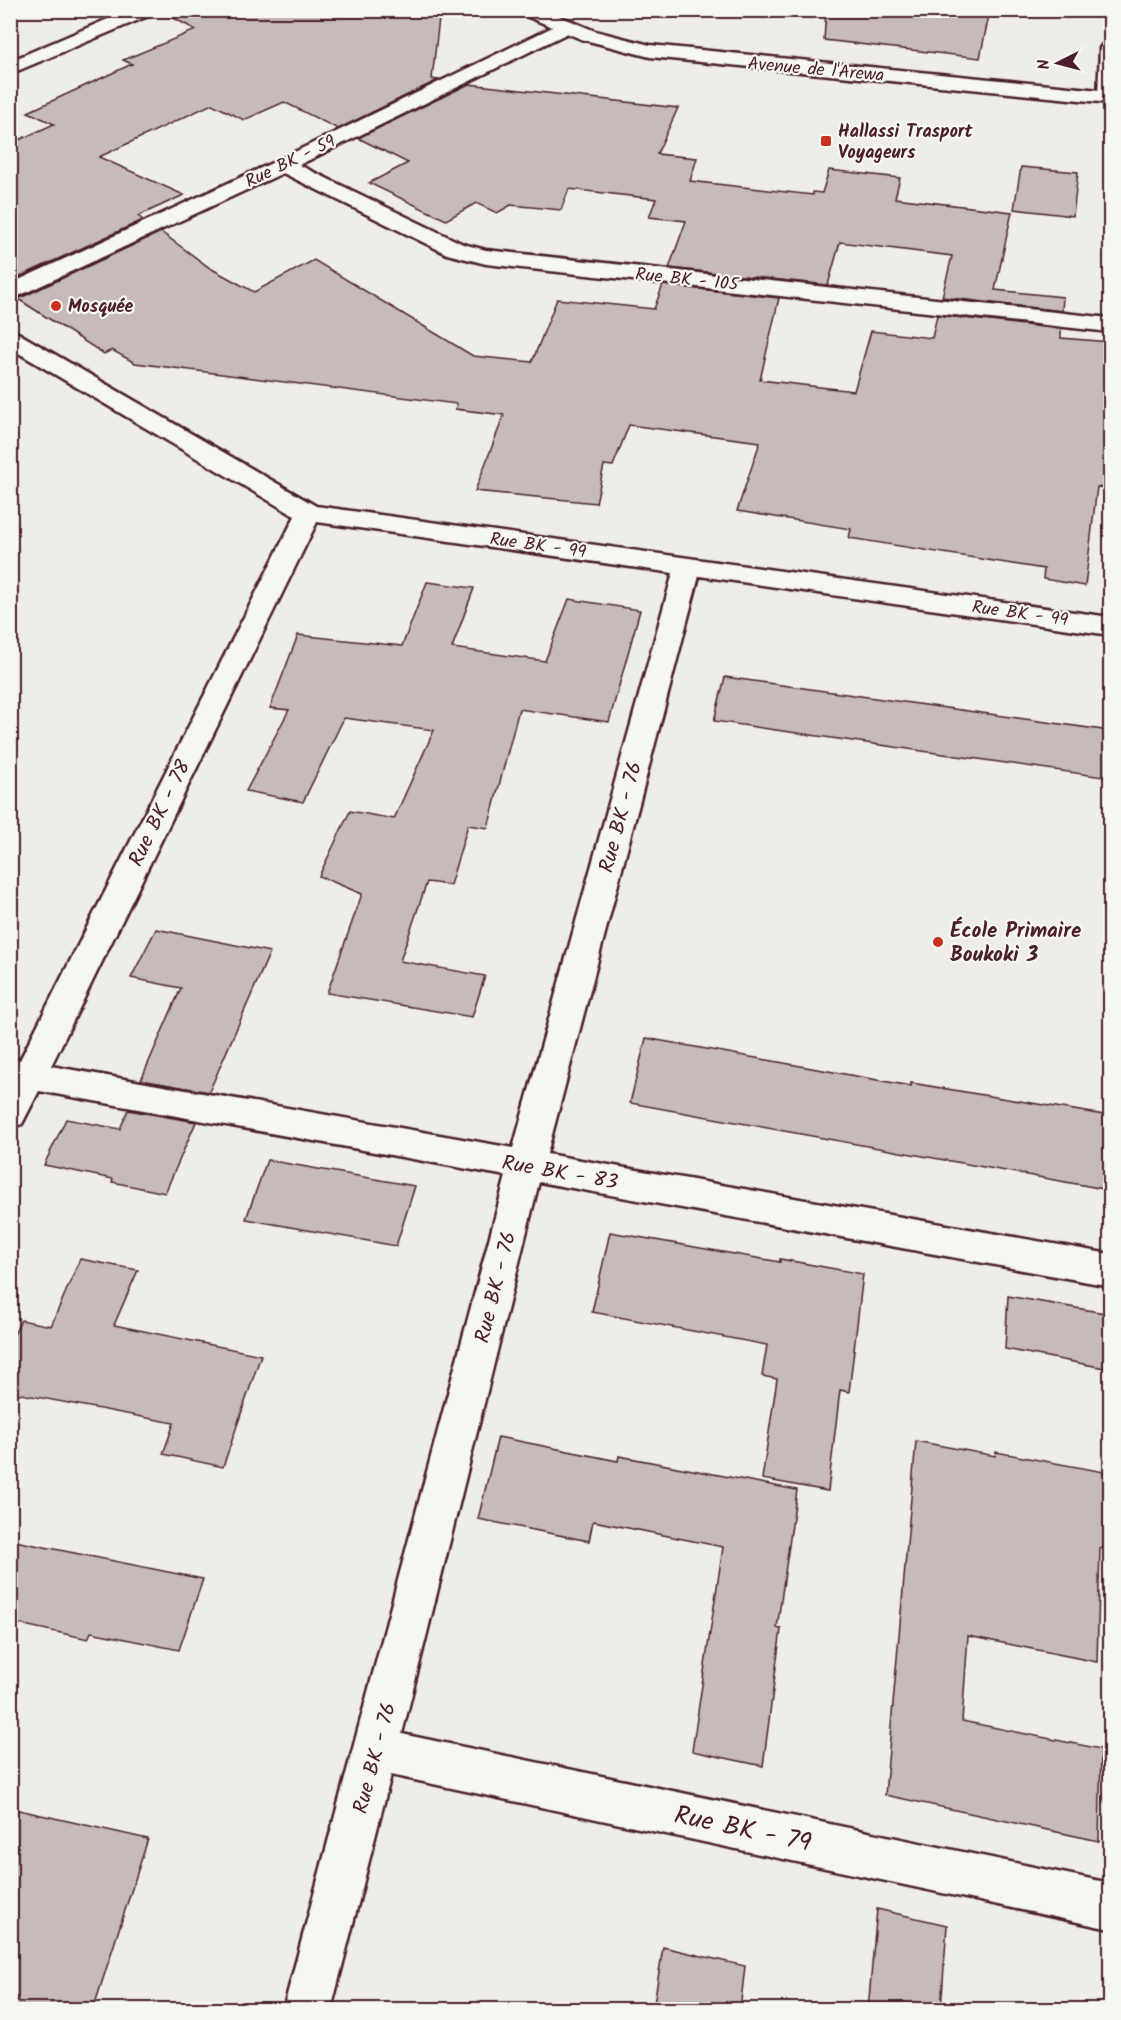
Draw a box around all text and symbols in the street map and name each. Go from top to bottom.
north arrow [1028,33,1088,93]
street label: Avenue de l'Arewa [746,50,885,91]
text: N [1032,58,1058,71]
place label: Hallassi Trasport Voyageurs [838,118,973,168]
street label: Rue BK - 59 [240,128,341,197]
marker: Hallassi Trasport Voyageurs [819,134,833,148]
street label: Rue BK - 105 [634,261,741,300]
place label: Mosquée [68,293,133,322]
marker: Mosquée [49,299,63,313]
street label: Rue BK - 99 [488,525,588,568]
street label: Rue BK - 99 [970,593,1070,636]
street label: Rue BK - 78 [120,754,201,872]
street label: Rue BK - 76 [591,758,652,877]
place label: École Primaire Boukoki 3 [950,915,1081,972]
marker: École Primaire Boukoki 3 [931,935,945,949]
street label: Rue BK - 83 [499,1147,620,1200]
street label: Rue BK - 76 [467,1228,526,1347]
street label: Rue BK - 76 [345,1699,406,1818]
street label: Rue BK - 79 [670,1795,815,1865]

